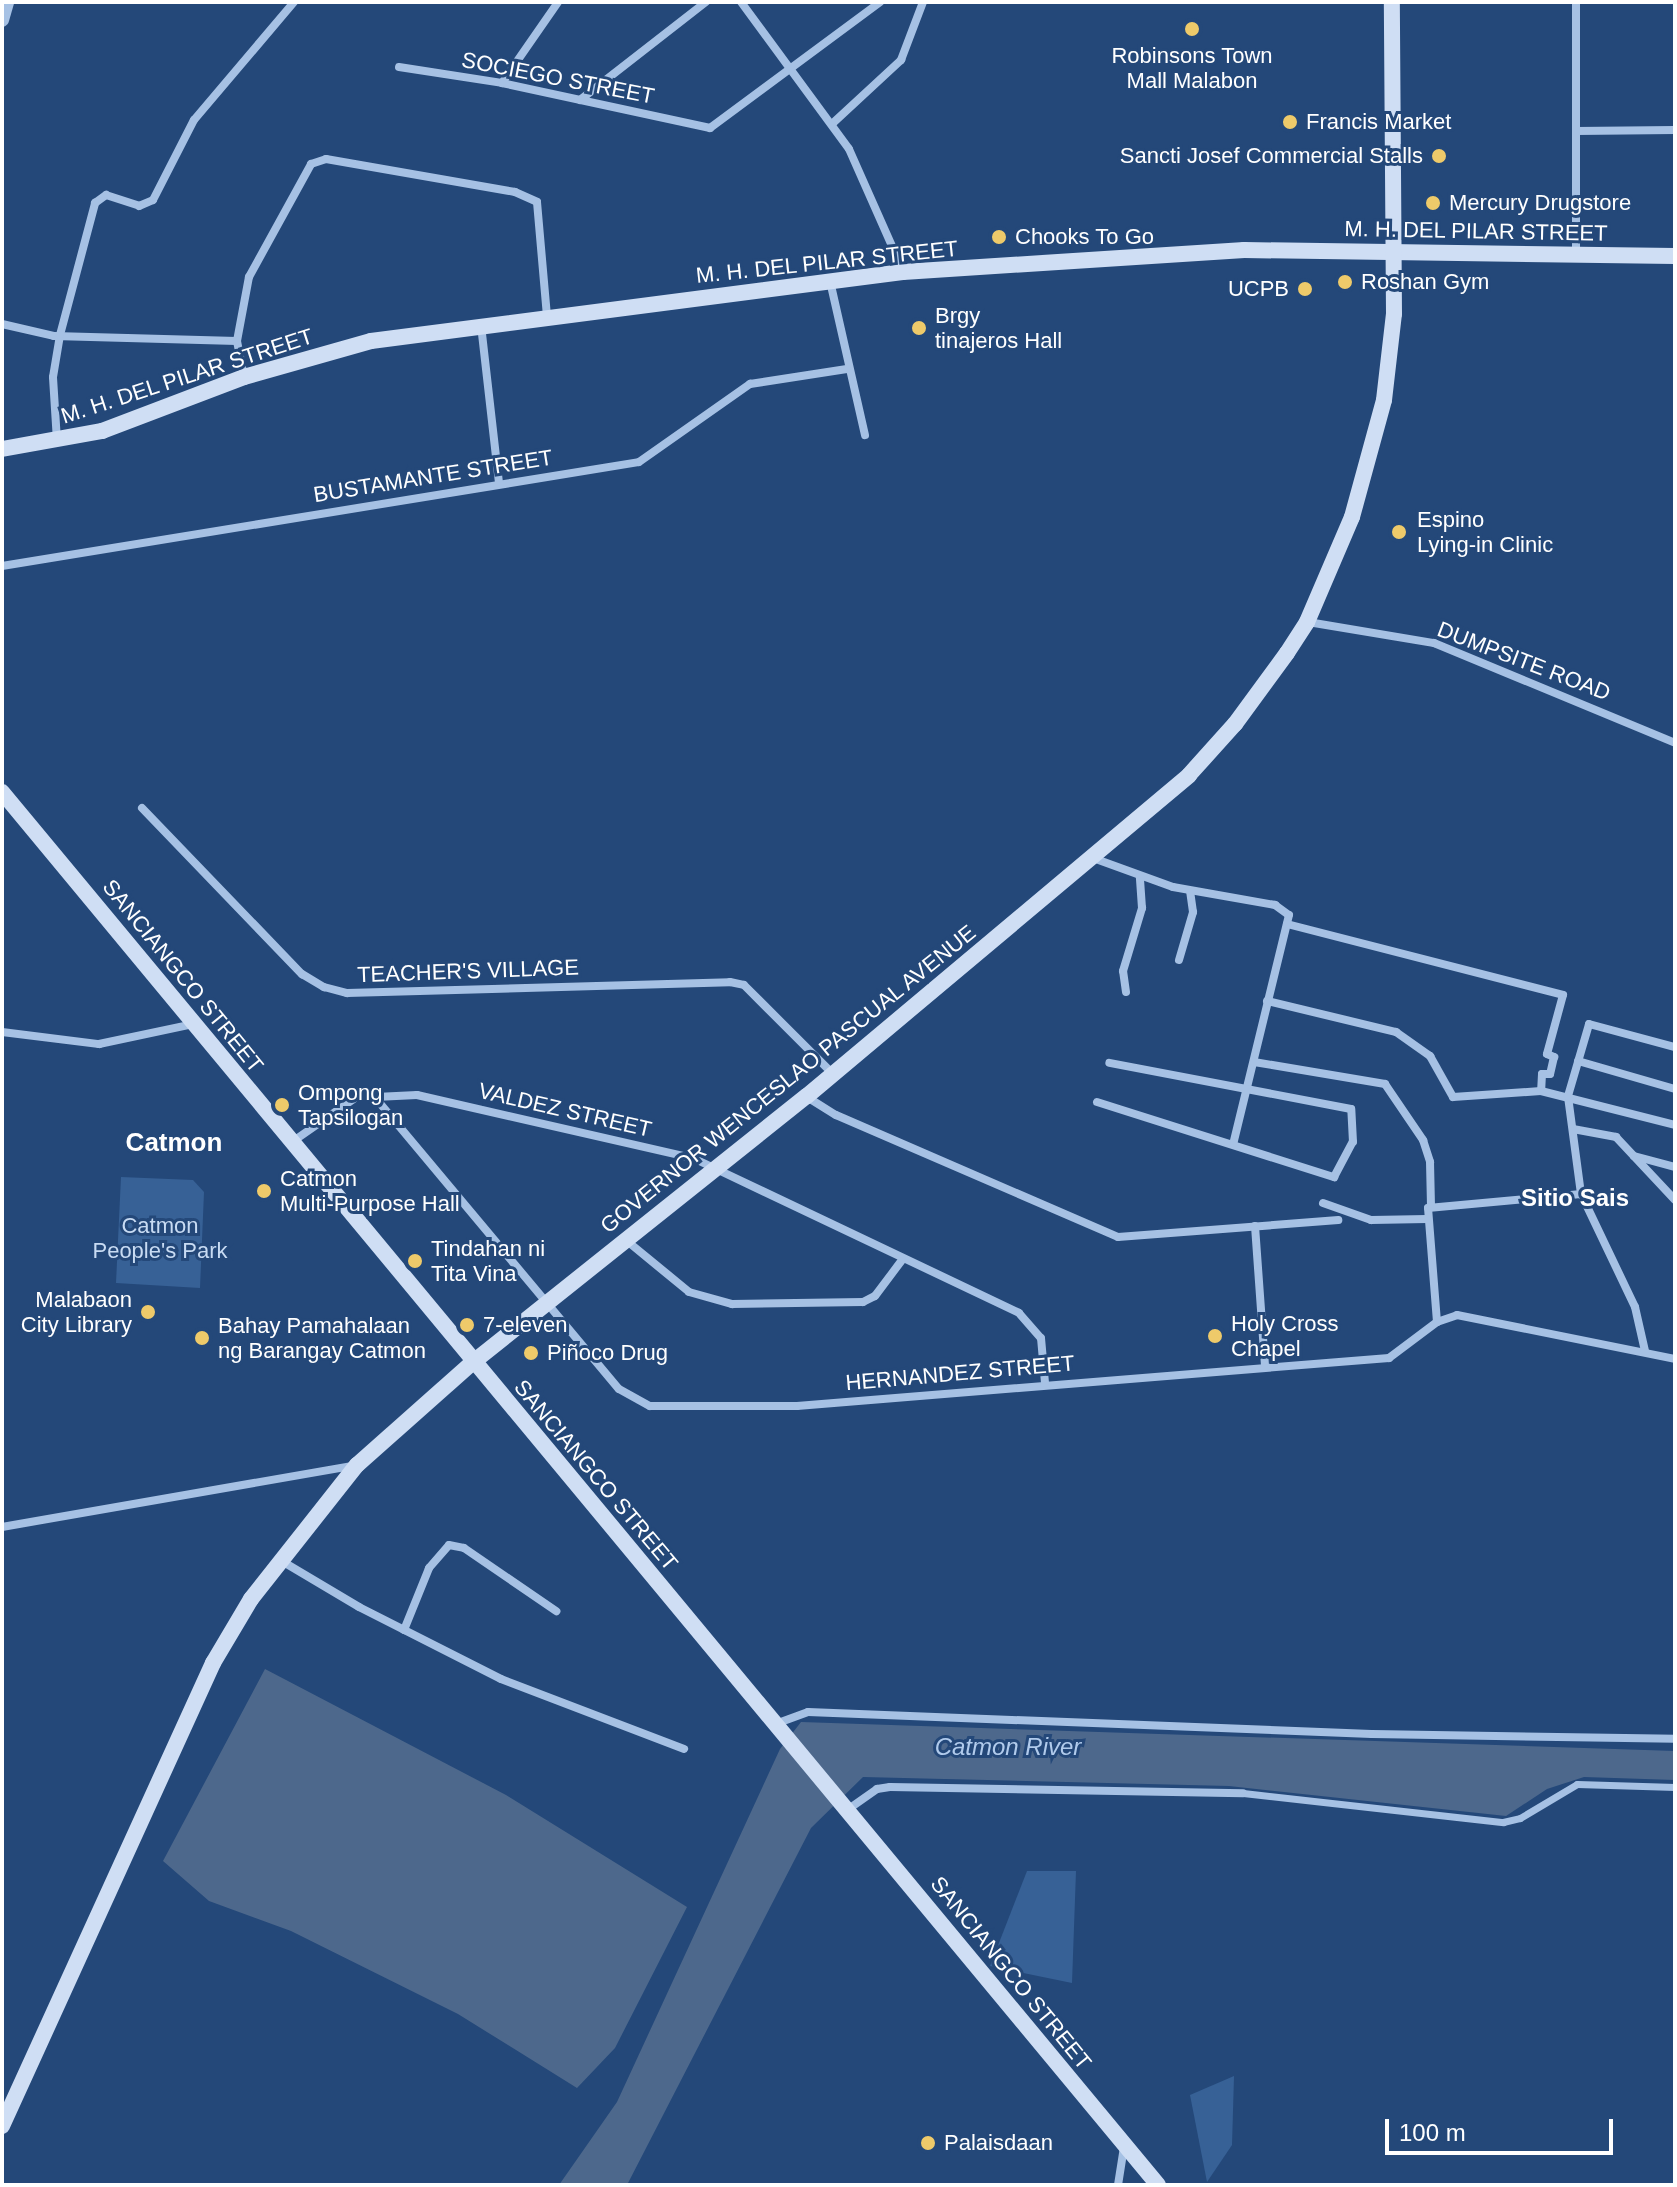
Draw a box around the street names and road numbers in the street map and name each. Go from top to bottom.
street label: SOCIEGO STREET [459,46,657,110]
street label: M. H. DEL PILAR STREET [1344,215,1608,247]
street label: M. H. DEL PILAR STREET [694,235,960,289]
street label: M. H. DEL PILAR STREET [57,323,317,429]
street label: BUSTAMANTE STREET [312,444,554,508]
street label: DUMPSITE ROAD [1434,616,1614,706]
street label: SANCIANGCO STREET [97,874,269,1078]
street label: GOVERNOR WENCESLAO PASCUAL AVENUE [594,919,982,1239]
street label: TEACHER'S VILLAGE [357,954,579,988]
street label: VALDEZ STREET [476,1077,654,1143]
street label: HERNANDEZ STREET [844,1350,1076,1396]
street label: SANCIANGCO STREET [508,1374,684,1576]
street label: SANCIANGCO STREET [925,1871,1097,2075]

